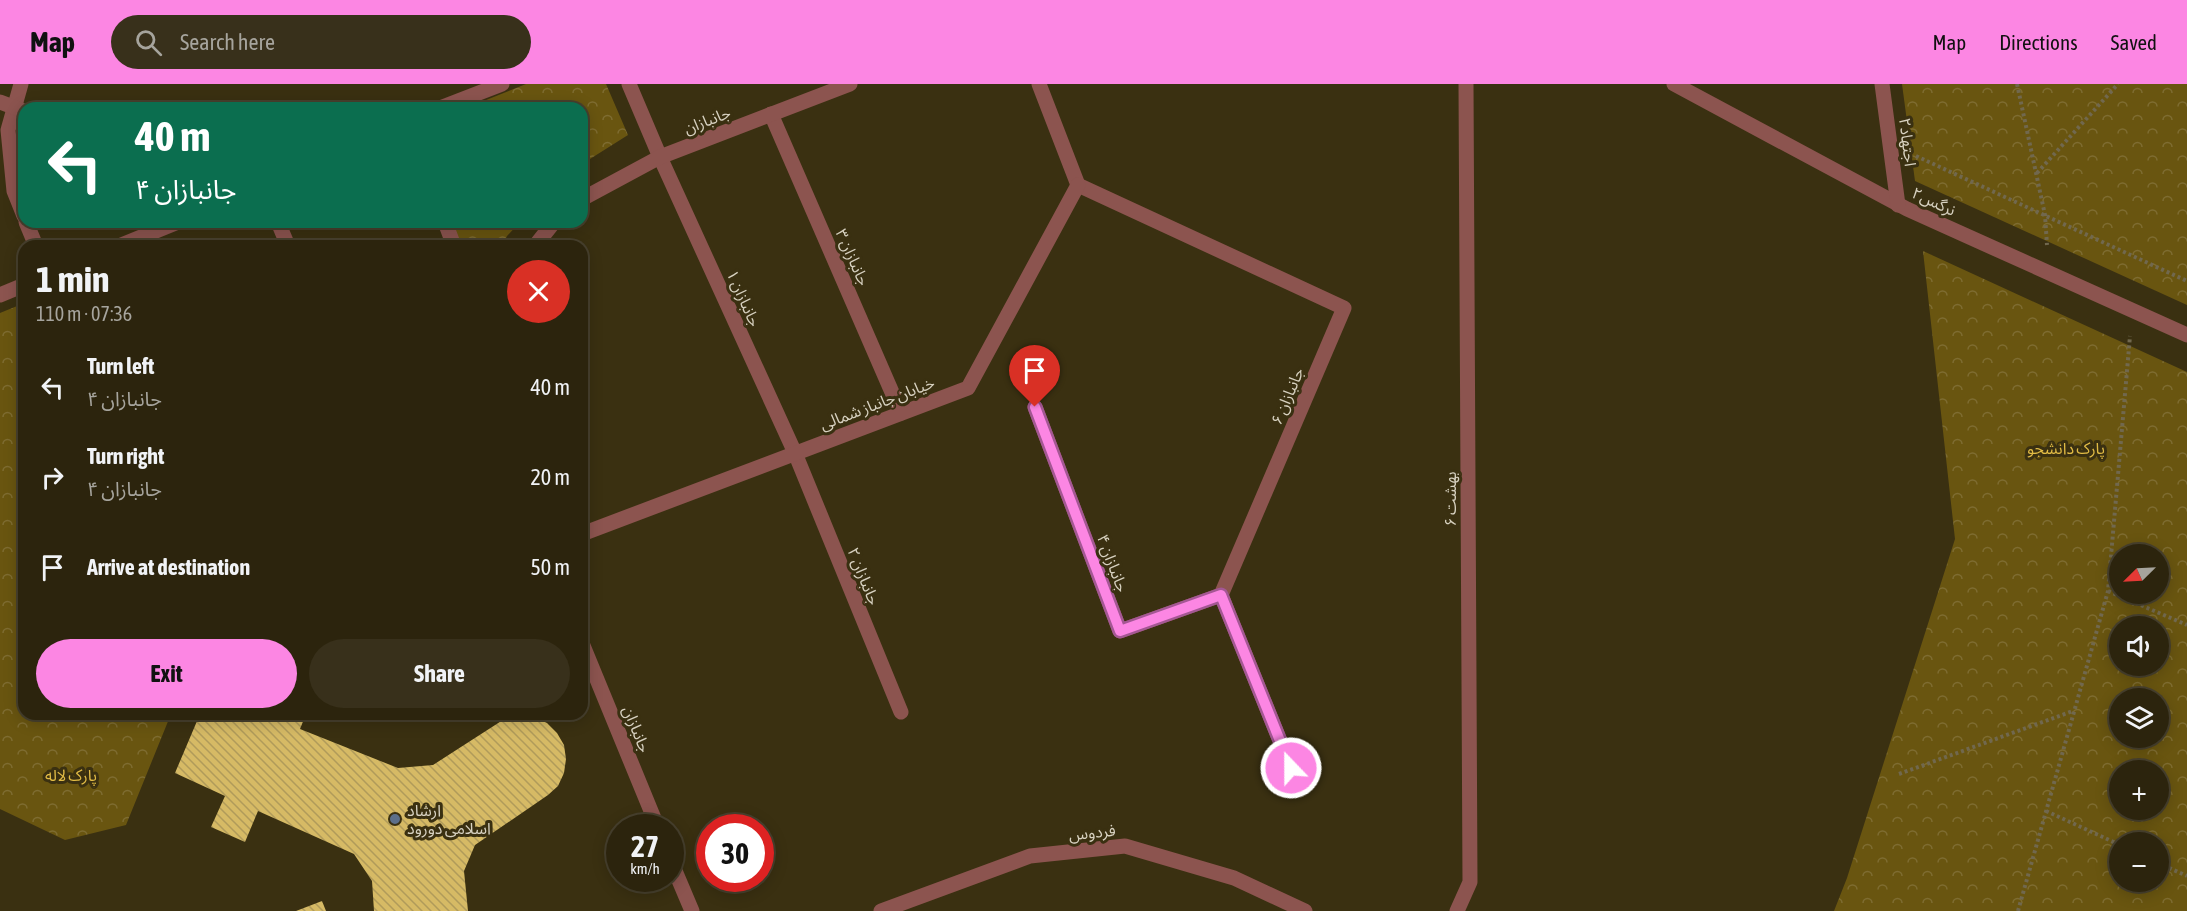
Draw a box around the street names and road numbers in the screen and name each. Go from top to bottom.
street label: جانبازان [681,103,733,138]
street label: اجتهاد۲ [1895,117,1920,167]
street label: نرگس۲ [1909,183,1959,220]
street label: جانبازان ۳ [832,226,873,289]
street label: جانبازان ۱ [723,267,764,330]
street label: جانبازان ۶ [1267,365,1308,428]
street label: خیابان جانباز شمالی [817,373,937,434]
street label: بهشت ۶ [1441,472,1460,526]
street label: جانبازان ۴ [1093,532,1132,595]
street label: جانبازان ۲ [843,545,884,608]
street label: جانبازان [619,703,654,755]
street label: فردوس [1068,821,1116,844]

